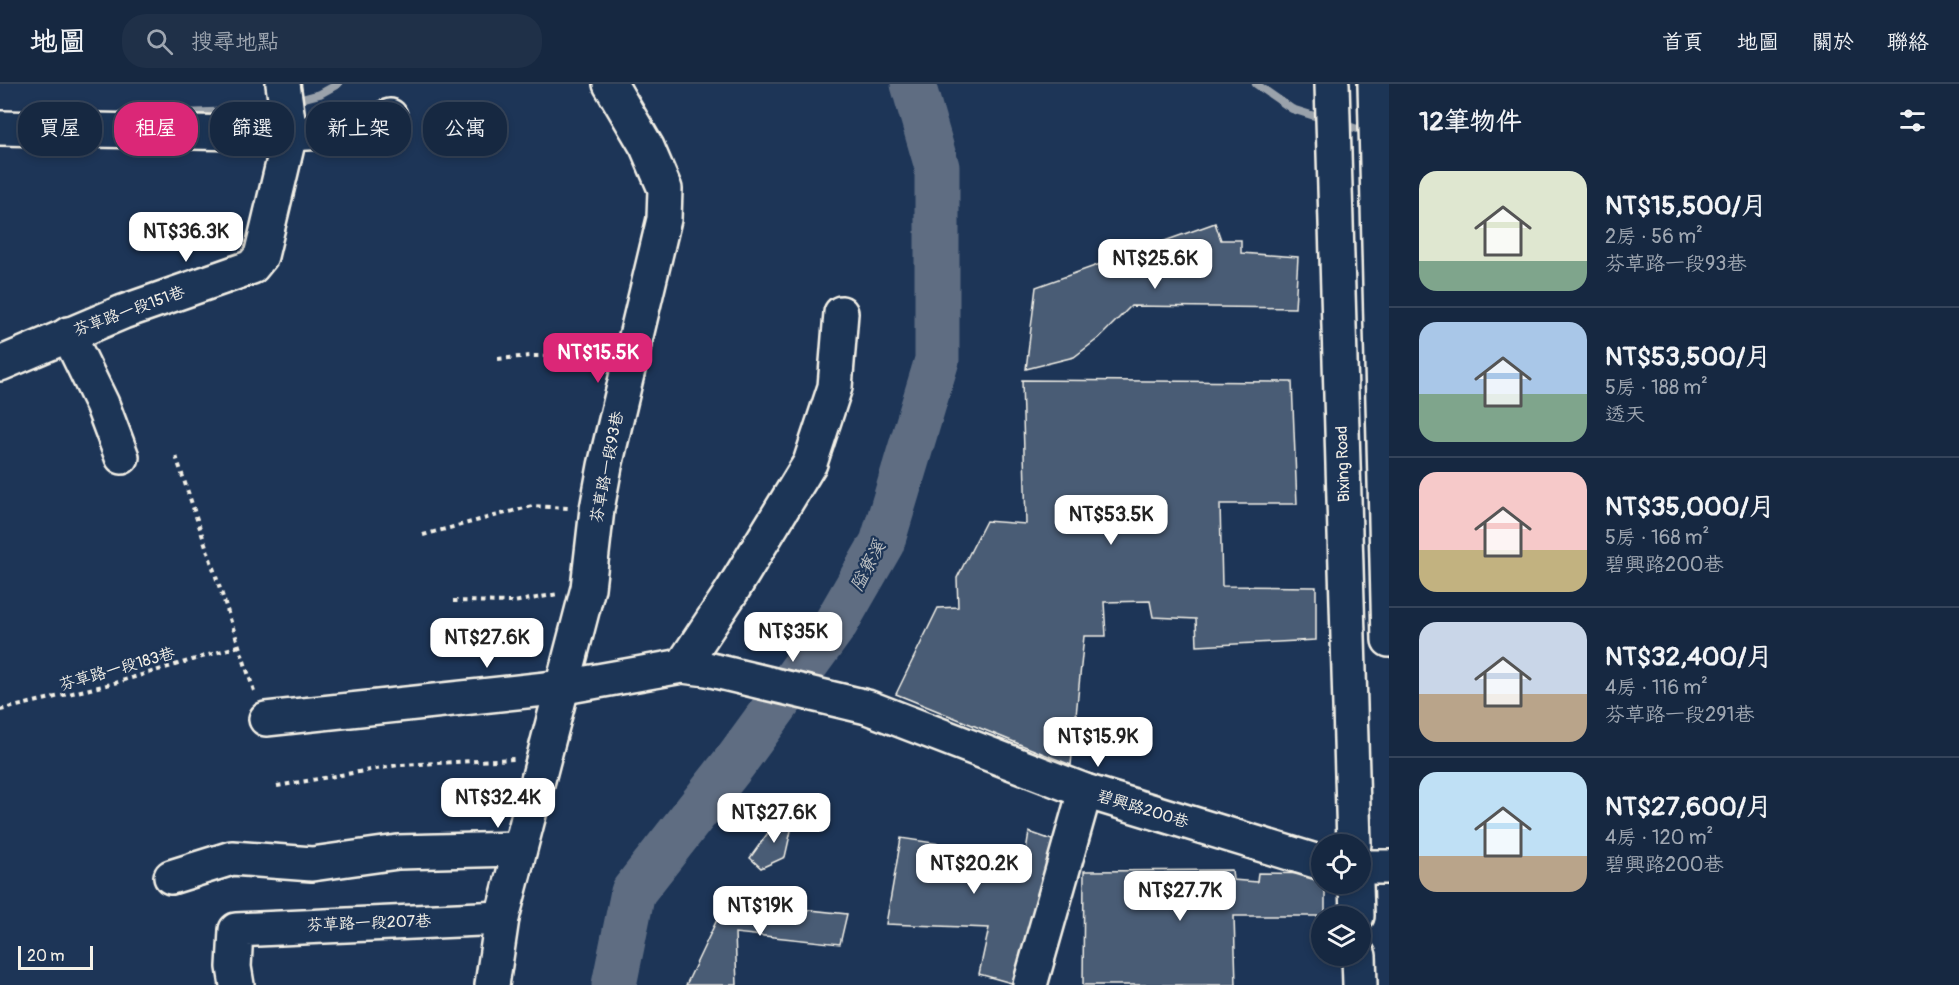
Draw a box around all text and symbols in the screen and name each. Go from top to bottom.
search box [122,14,542,68]
text: 地圖 [30,25,86,60]
icon: search [143,25,176,58]
text: 搜尋地點 [191,28,279,56]
text: 首頁 [1662,29,1704,56]
text: 地圖 [1737,29,1779,56]
text: 關於 [1812,29,1854,56]
text: 聯絡 [1887,29,1929,56]
chip: 買屋 [18,102,102,156]
chip: 租屋 [114,102,198,156]
chip: 篩選 [210,102,294,156]
chip: 新上架 [306,102,411,156]
chip: 公寓 [423,102,507,156]
icon: filters [1896,104,1929,137]
text: 12筆物件 [1419,106,1522,138]
text: NT$15,500/月 [1605,190,1767,222]
icon: home [1467,195,1539,267]
pin: NT$36.3K [124,212,248,263]
text: NT$36.3K [143,219,229,244]
text: 2房 · 56 m² [1605,224,1703,249]
pin: NT$25.6K [1093,239,1217,290]
text: NT$25.6K [1112,246,1198,271]
text: 芬草路一段93巷 [1605,251,1746,276]
street label: 芬草路一段151巷 [71,282,187,340]
pin: NT$15.5K [536,333,660,384]
text: NT$15.5K [557,340,639,365]
text: NT$53,500/月 [1605,341,1771,373]
icon: home [1467,346,1539,418]
text: 5房 · 188 m² [1605,375,1708,400]
text: 透天 [1605,402,1645,427]
street label: 芬草路一段93巷 [586,410,628,524]
street label: Bixing Road [1332,426,1354,502]
text: NT$35,000/月 [1605,491,1775,523]
pin: NT$53.5K [1049,495,1173,546]
icon: home [1467,496,1539,568]
text: NT$53.5K [1069,502,1153,527]
text: 5房 · 168 m² [1605,525,1709,550]
water label: 隘寮溪 [845,536,891,595]
text: 碧興路200巷 [1605,552,1724,577]
pin: NT$35K [744,612,842,663]
pin: NT$27.6K [425,618,549,669]
text: NT$35K [758,619,828,644]
text: NT$27.6K [444,625,530,650]
text: NT$32,400/月 [1605,641,1773,673]
street label: 芬草路一段183巷 [57,643,177,695]
icon: home [1467,646,1539,718]
text: 4房 · 116 m² [1605,675,1708,700]
text: 芬草路一段291巷 [1605,702,1754,727]
pin: NT$15.9K [1036,717,1160,768]
text: NT$15.9K [1058,724,1138,749]
pin: NT$32.4K [436,778,560,829]
text: NT$32.4K [455,785,541,810]
street label: 碧興路200巷 [1095,786,1191,832]
text: NT$27,600/月 [1605,791,1772,823]
pin: NT$27.6K [712,793,836,844]
icon: home [1467,796,1539,868]
text: NT$27.6K [731,800,817,825]
text: 4房 · 120 m² [1605,825,1713,850]
map controls [1311,834,1371,966]
button: locate [1311,834,1371,894]
pin: NT$20.2K [912,844,1036,895]
text: NT$20.2K [930,851,1018,876]
text: 碧興路200巷 [1605,852,1724,877]
pin: NT$27.7K [1118,871,1242,922]
text: NT$27.7K [1138,878,1222,903]
pin: NT$19K [711,886,809,937]
text: NT$19K [727,893,793,918]
button: layers [1311,906,1371,966]
street label: 芬草路一段207巷 [307,911,431,935]
scale bar [18,943,93,970]
text: 20 m [27,946,65,966]

